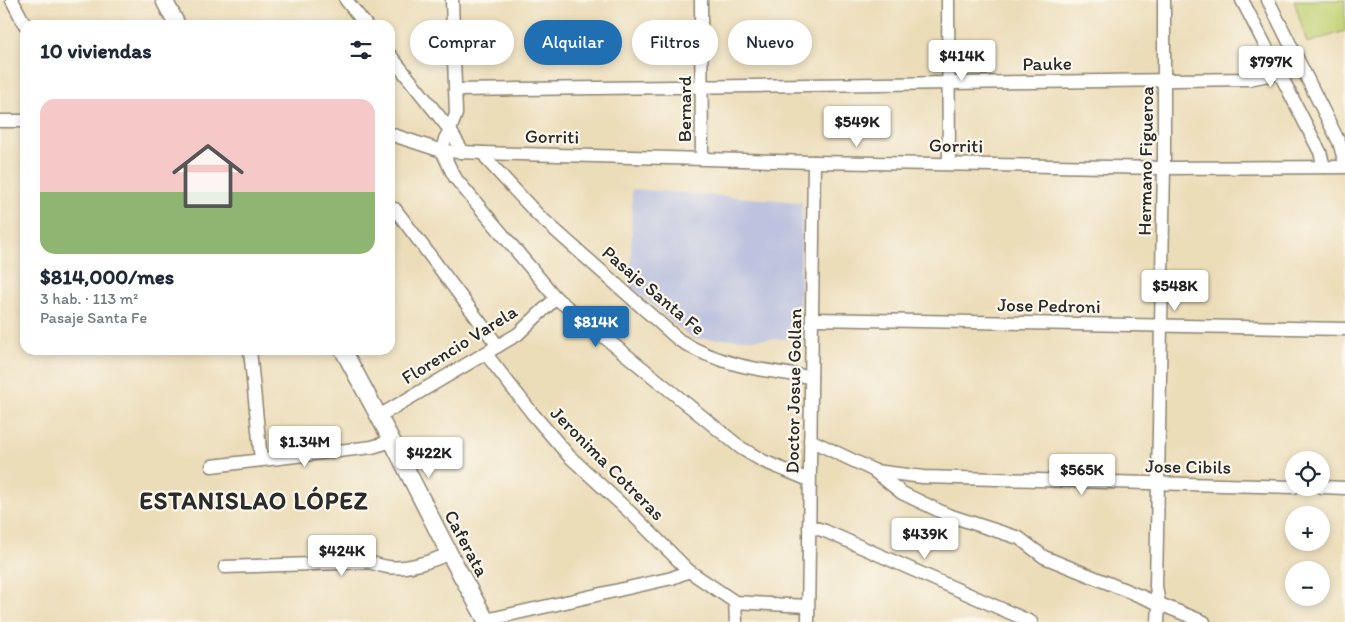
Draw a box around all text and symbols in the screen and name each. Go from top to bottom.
chip: Comprar [410,20,514,65]
chip: Alquilar [524,20,622,65]
chip: Filtros [632,20,718,65]
chip: Nuevo [728,20,812,65]
icon: filters [347,36,375,64]
text: 10 viviendas [40,38,152,63]
pin: $414K [927,39,997,82]
text: $414K [940,46,985,65]
pin: $797K [1236,46,1306,88]
street label: Pauke [1022,52,1072,75]
text: $797K [1250,52,1292,71]
street label: Bernard [673,75,696,142]
street label: Hermano Figueroa [1133,86,1158,236]
pin: $549K [822,106,892,148]
text: $549K [835,112,879,131]
street label: Gorriti [525,125,579,148]
icon: home [163,131,253,221]
street label: Gorriti [929,134,983,157]
street label: Pasaje Santa Fe [598,241,710,340]
text: $814,000/mes [40,264,174,289]
pin: $548K [1140,270,1210,312]
text: $548K [1152,276,1198,295]
text: 3 hab. · 113 m² [40,289,138,308]
street label: Jose Pedroni [997,293,1101,318]
street label: Florencio Varela [397,300,521,389]
pin: $814K [561,306,631,348]
text: Pasaje Santa Fe [40,308,147,327]
street label: Doctor Josue Gollan [781,308,806,474]
text: $814K [574,312,618,331]
street label: Jeronima Cotreras [546,402,669,525]
pin: $1.34M [264,426,346,468]
text: $1.34M [280,432,330,451]
pin: $422K [394,436,464,479]
text: $422K [407,443,451,462]
map controls [1285,451,1330,606]
button: locate [1285,451,1330,496]
pin: $565K [1047,454,1117,496]
street label: Jose Cibils [1145,454,1231,479]
text: $565K [1060,460,1104,479]
district label: ESTANISLAO LÓPEZ [140,486,368,515]
street label: Caferata [439,506,494,581]
button: + [1285,506,1330,551]
pin: $439K [890,518,960,560]
text: $439K [902,524,948,543]
pin: $424K [307,534,377,577]
text: $424K [319,541,365,560]
button: − [1285,561,1330,606]

